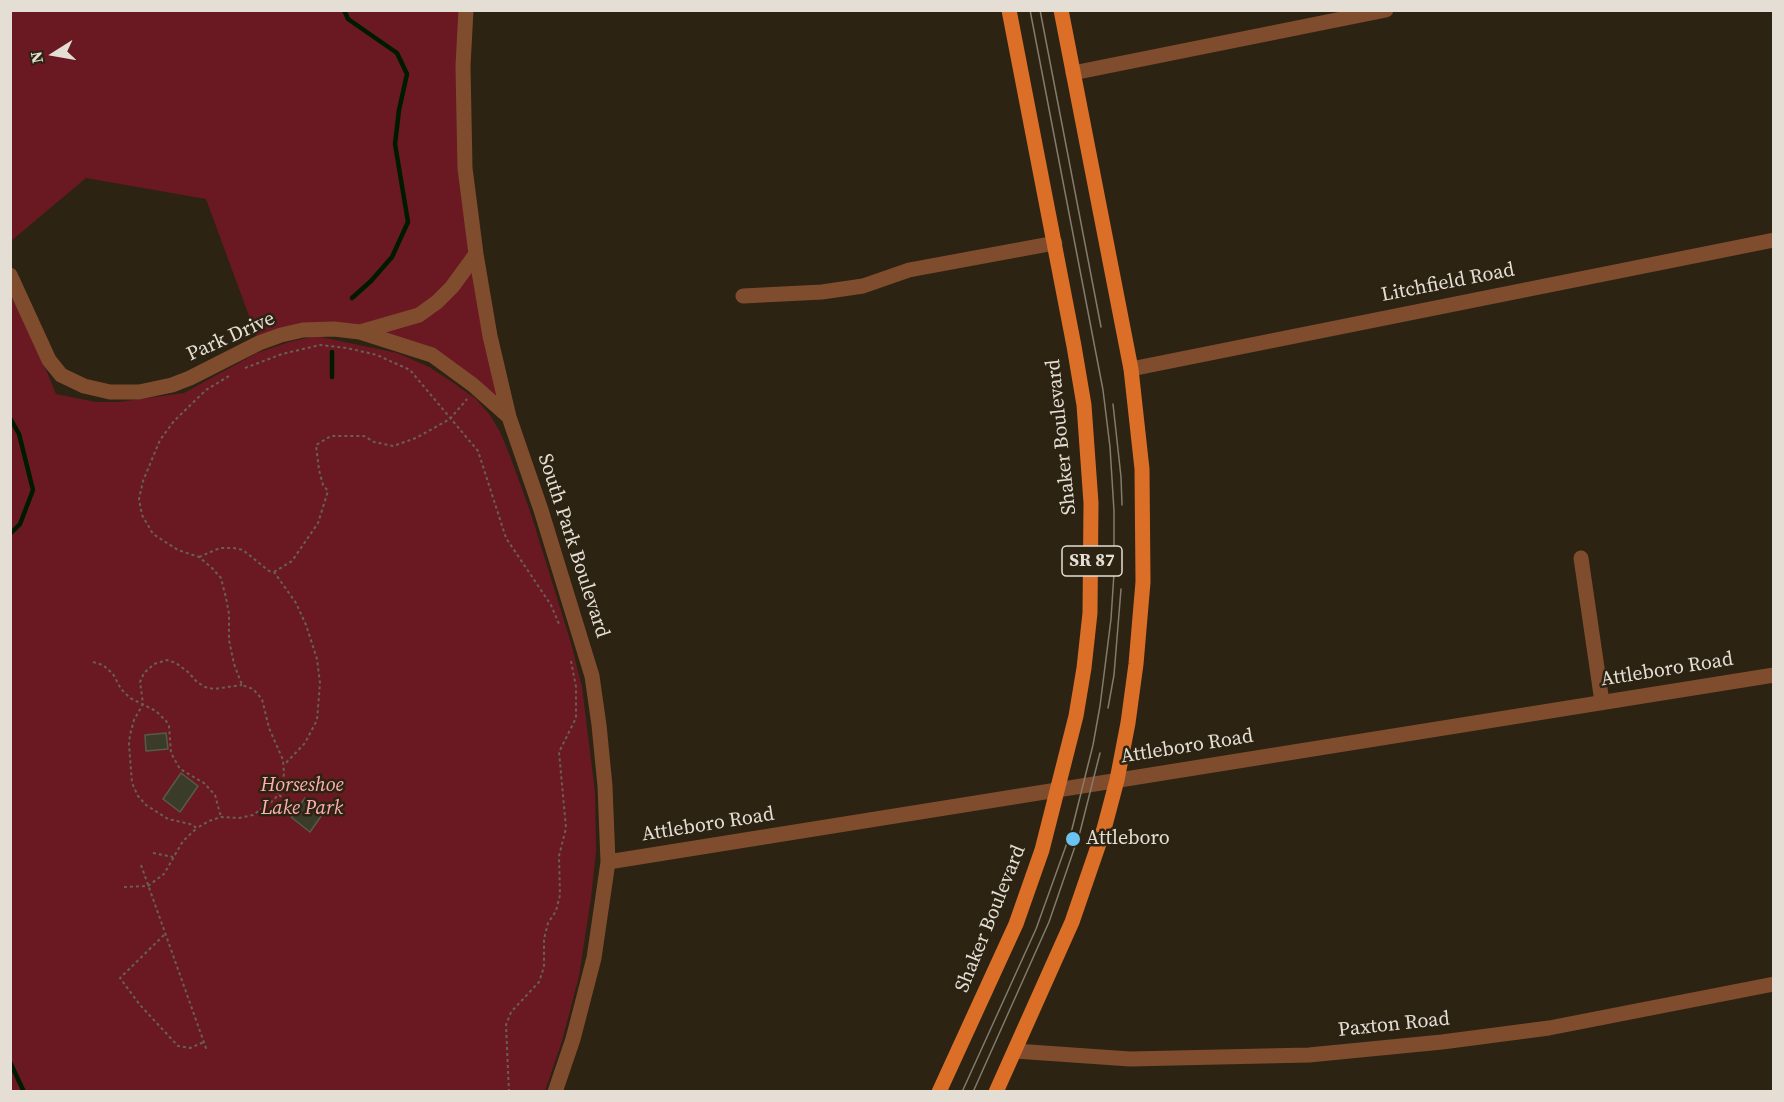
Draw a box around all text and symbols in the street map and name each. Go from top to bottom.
north arrow [24,24,84,84]
text: N [24,50,48,65]
street label: Litchfield Road [1379,258,1517,308]
street label: Park Drive [183,307,279,367]
street label: Shaker Boulevard [1042,358,1082,516]
street label: South Park Boulevard [532,451,614,641]
road number: SR 87 [1062,546,1122,576]
street label: Attleboro Road [1599,648,1735,692]
street label: Attleboro Road [1119,725,1255,769]
park label: Horseshoe Lake Park [260,774,344,821]
street label: Attleboro Road [640,803,776,847]
place label: Attleboro [1086,827,1170,851]
marker: Attleboro [1064,830,1082,848]
street label: Shaker Boulevard [951,842,1031,996]
street label: Paxton Road [1337,1007,1451,1043]

